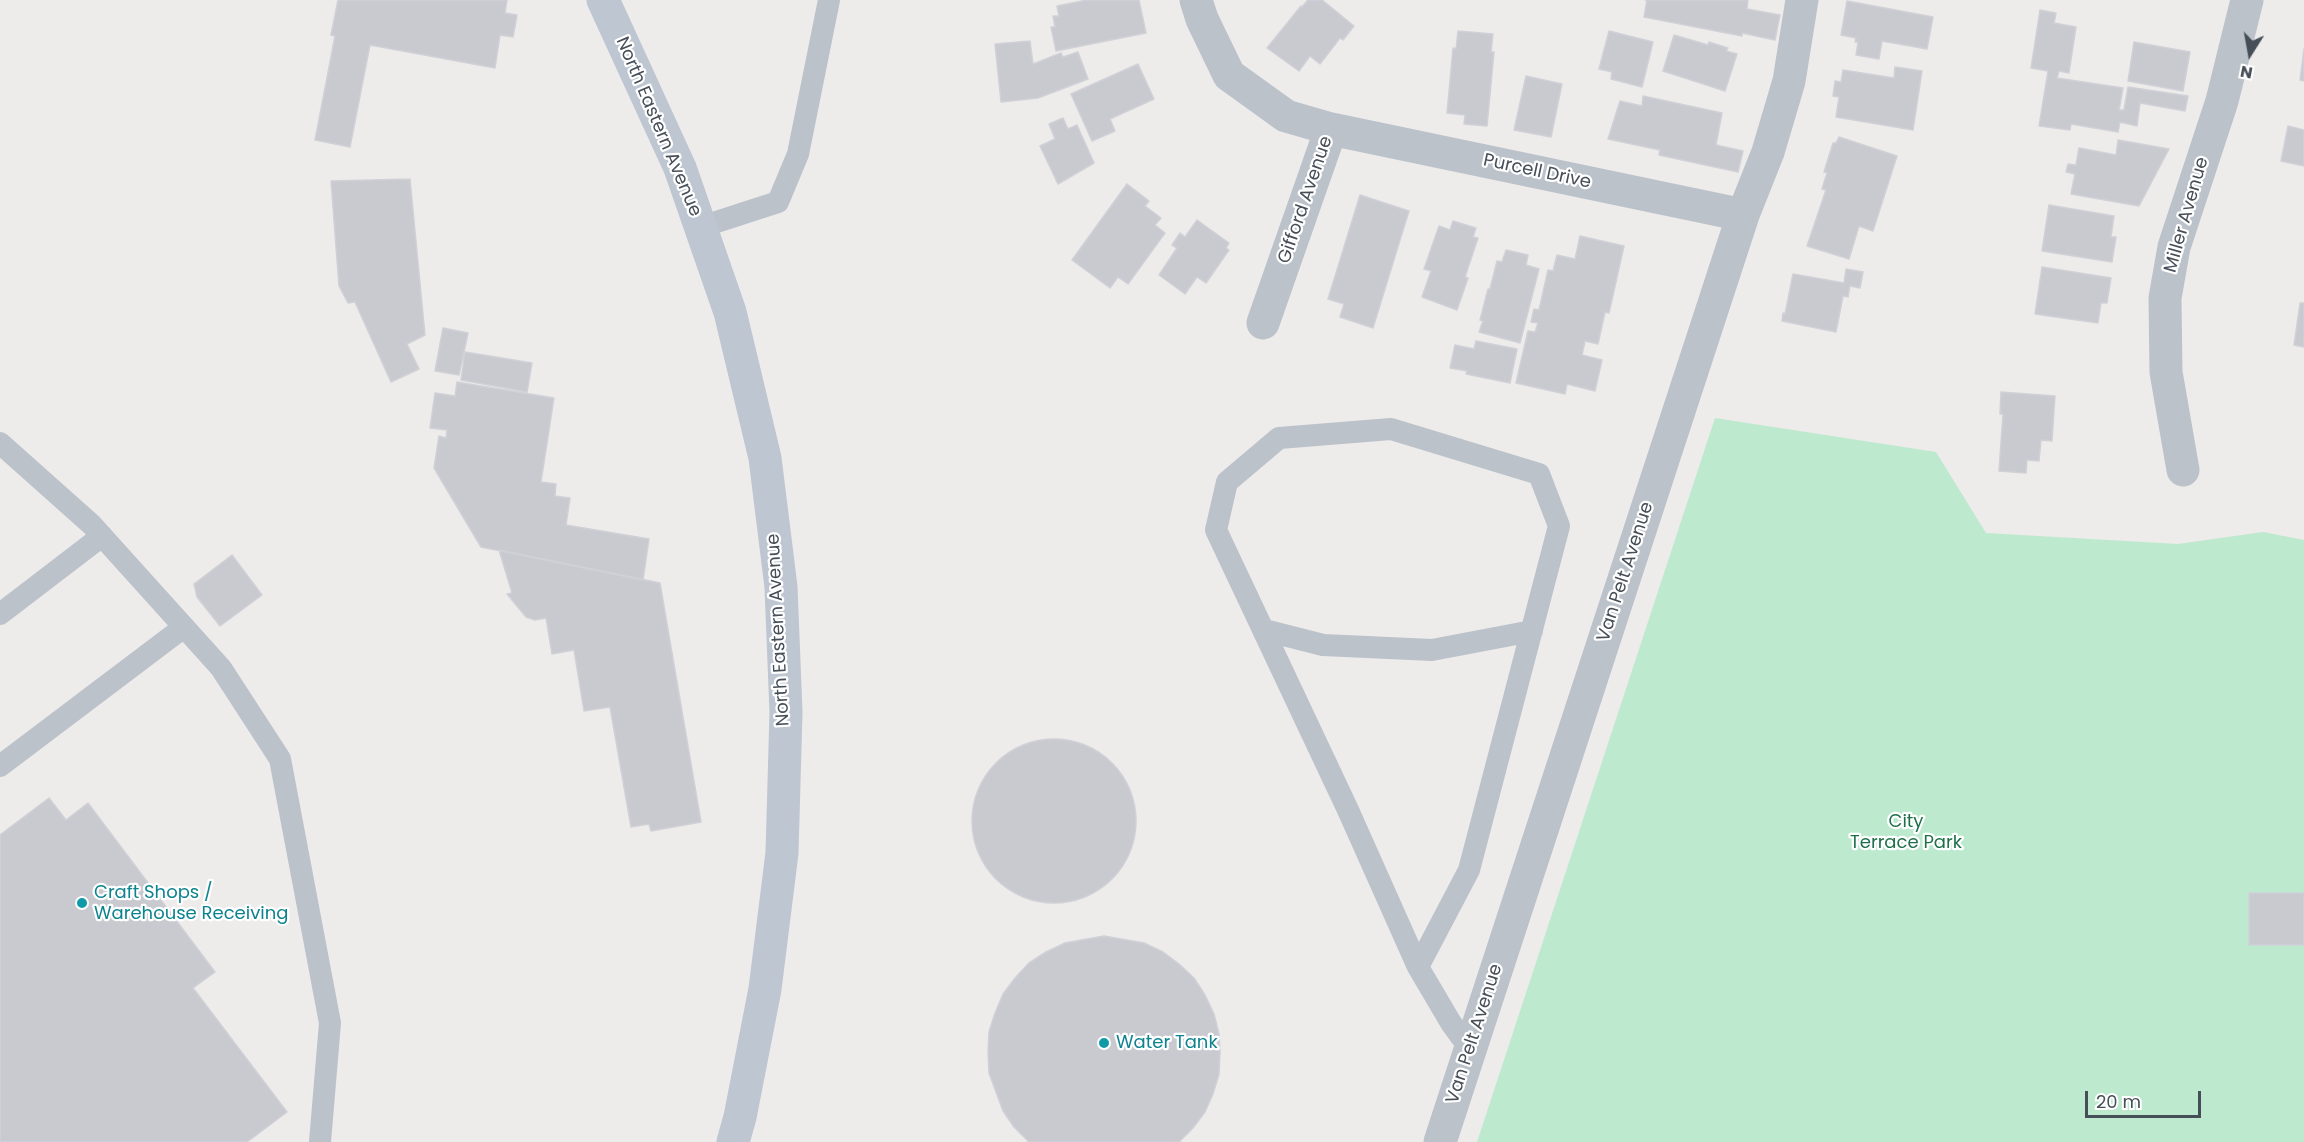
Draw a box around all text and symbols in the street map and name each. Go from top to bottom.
north arrow [2220,24,2280,84]
street label: North Eastern Avenue [610,34,706,220]
text: N [2238,60,2255,85]
street label: Gifford Avenue [1274,134,1338,266]
street label: Purcell Drive [1481,150,1593,194]
street label: Miller Avenue [2160,155,2214,275]
street label: Van Pelt Avenue [1593,499,1659,645]
street label: North Eastern Avenue [763,533,795,727]
park label: City Terrace Park [1850,811,1962,854]
place label: Craft Shops / Warehouse Receiving [94,882,288,924]
marker: Craft Shops / Warehouse Receiving [75,896,89,910]
street label: Van Pelt Avenue [1442,961,1508,1107]
place label: Water Tank [1116,1032,1218,1054]
marker: Water Tank [1097,1036,1111,1050]
scale bar [2088,1079,2204,1117]
text: 20 m [2096,1089,2141,1114]

